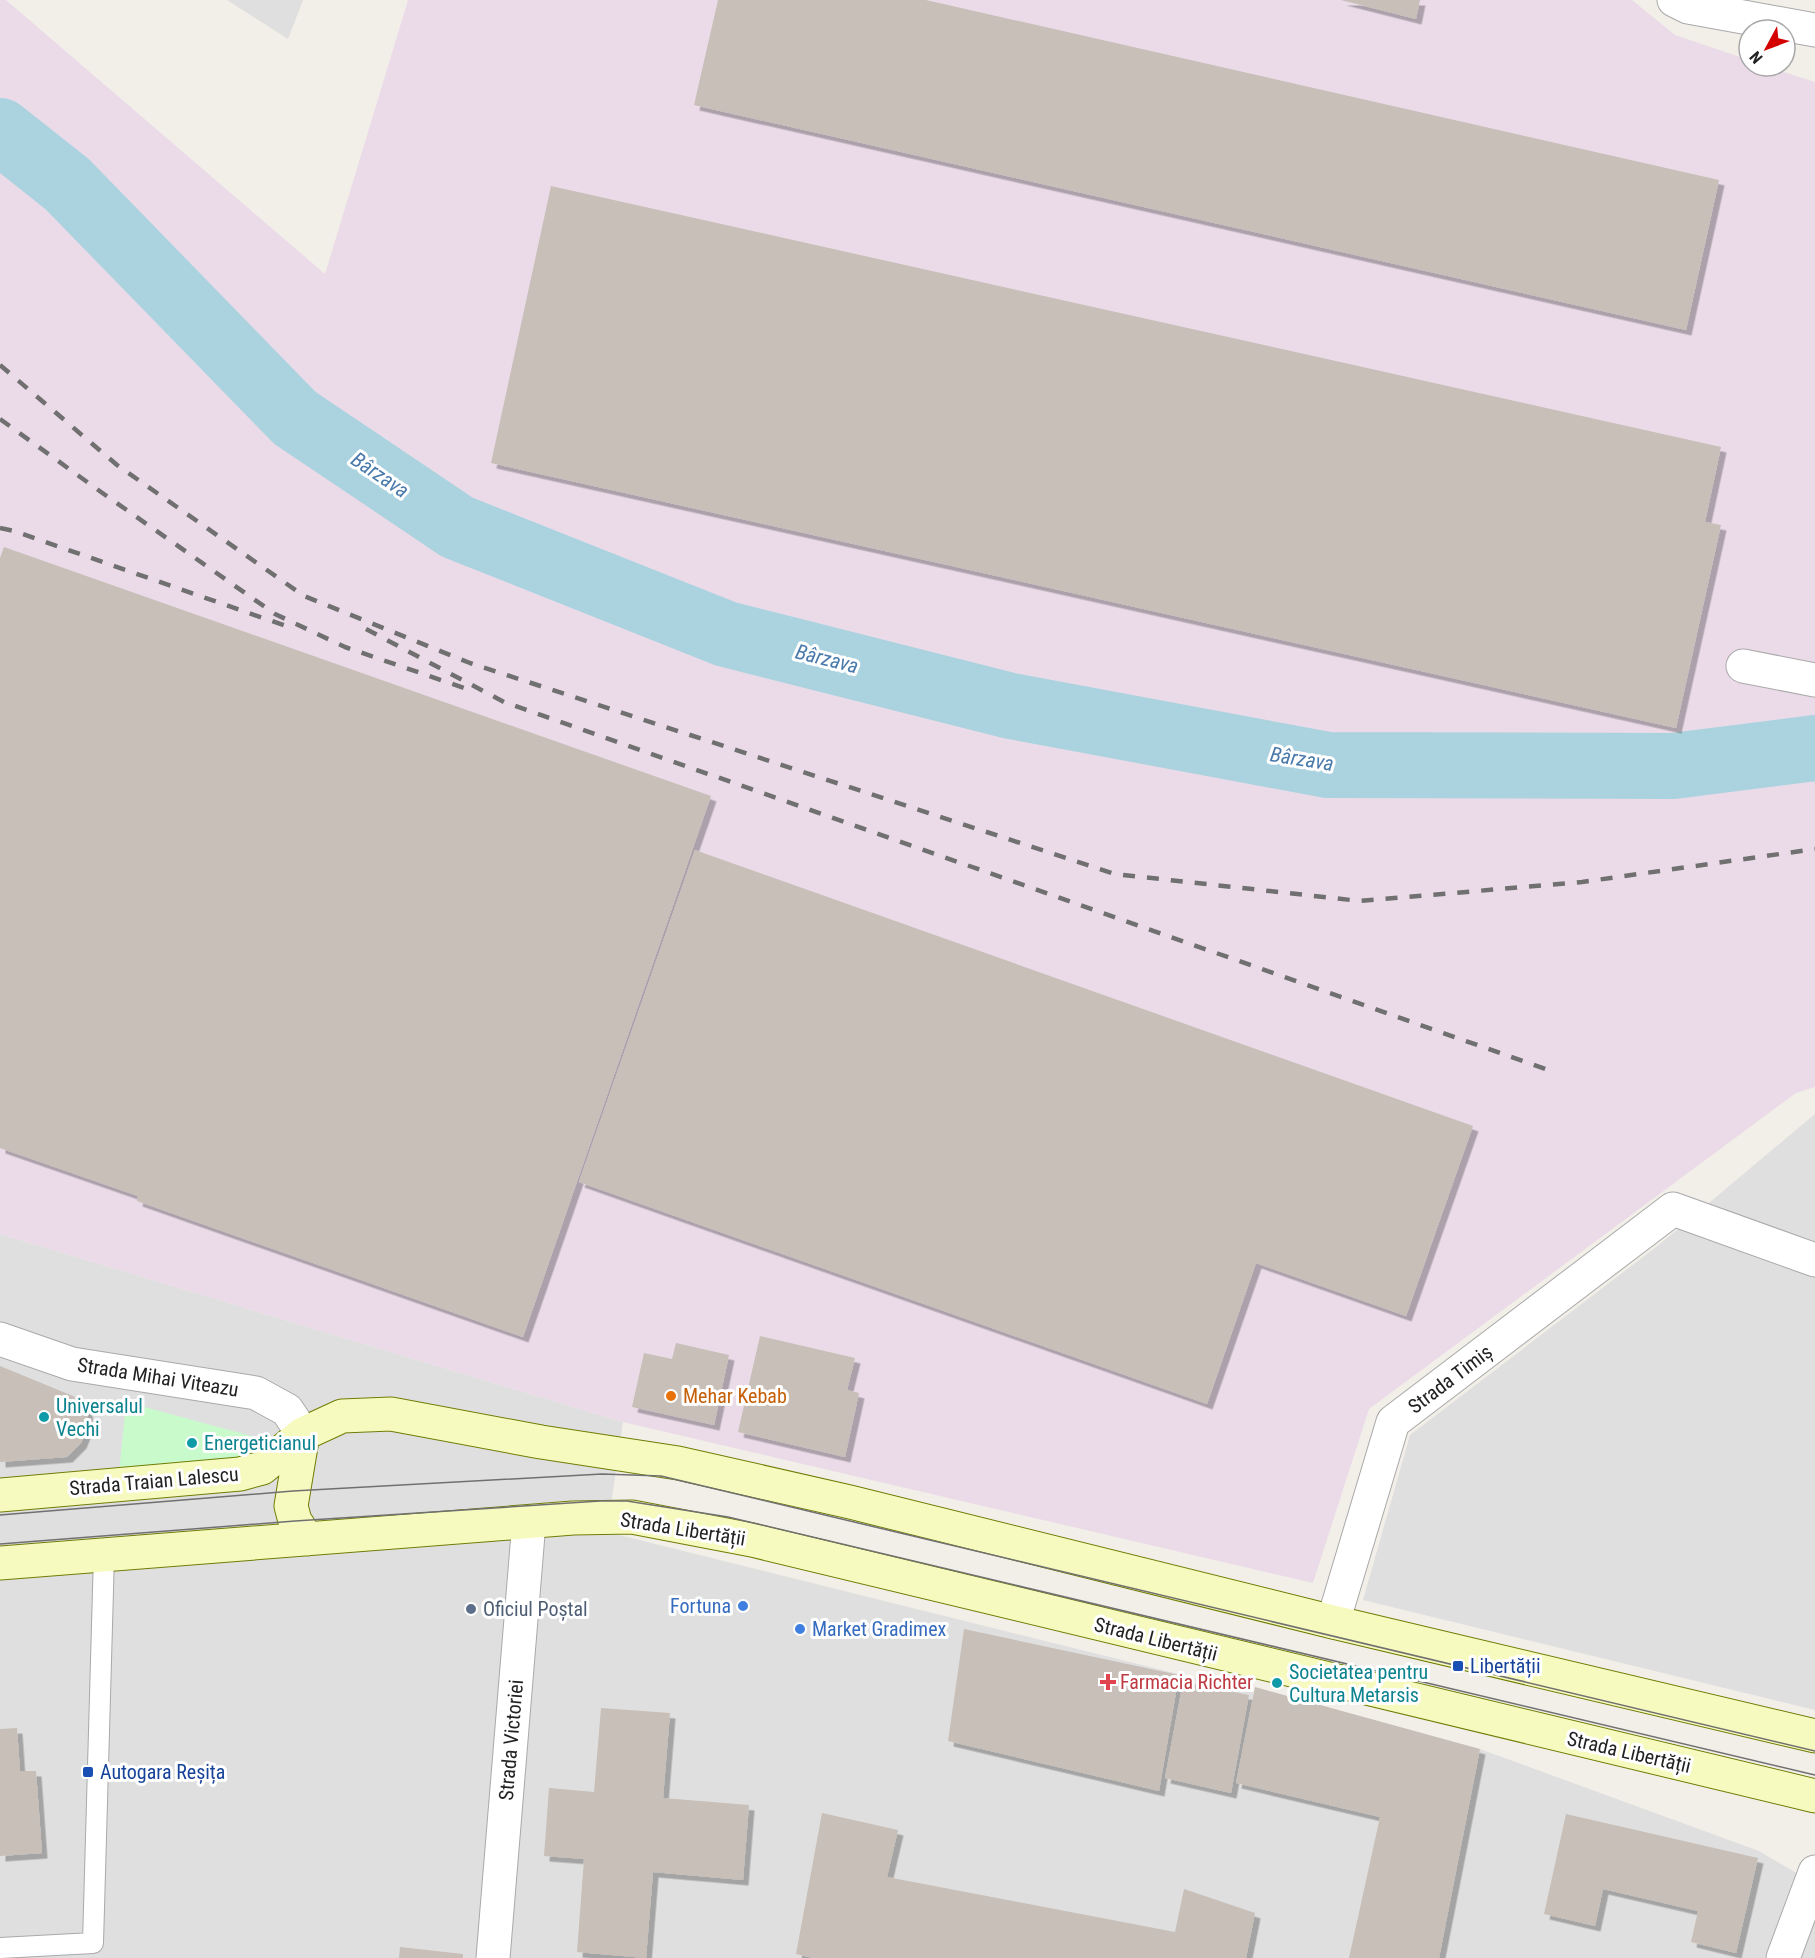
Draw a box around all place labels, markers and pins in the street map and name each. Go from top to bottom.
place label: Mehar Kebab [683,1384,787,1408]
marker: Mehar Kebab [664,1389,678,1403]
place label: Universalul Vechi [56,1394,143,1441]
marker: Universalul Vechi [37,1410,51,1424]
place label: Energeticianul [204,1431,316,1455]
marker: Energeticianul [185,1436,199,1450]
place label: Fortuna [670,1594,731,1618]
place label: Oficiul Poștal [483,1597,588,1621]
marker: Fortuna [736,1599,750,1613]
marker: Oficiul Poștal [464,1602,478,1616]
place label: Market Gradimex [812,1617,947,1641]
marker: Market Gradimex [793,1622,807,1636]
place label: Libertății [1470,1654,1541,1679]
marker: Libertății [1451,1659,1465,1673]
place label: Societatea pentru Cultura Metarsis [1289,1660,1428,1707]
place label: Farmacia Richter [1120,1670,1253,1694]
marker: Farmacia Richter [1101,1675,1115,1689]
marker: Societatea pentru Cultura Metarsis [1270,1676,1284,1690]
place label: Autogara Reșița [100,1760,225,1785]
marker: Autogara Reșița [81,1765,95,1779]

